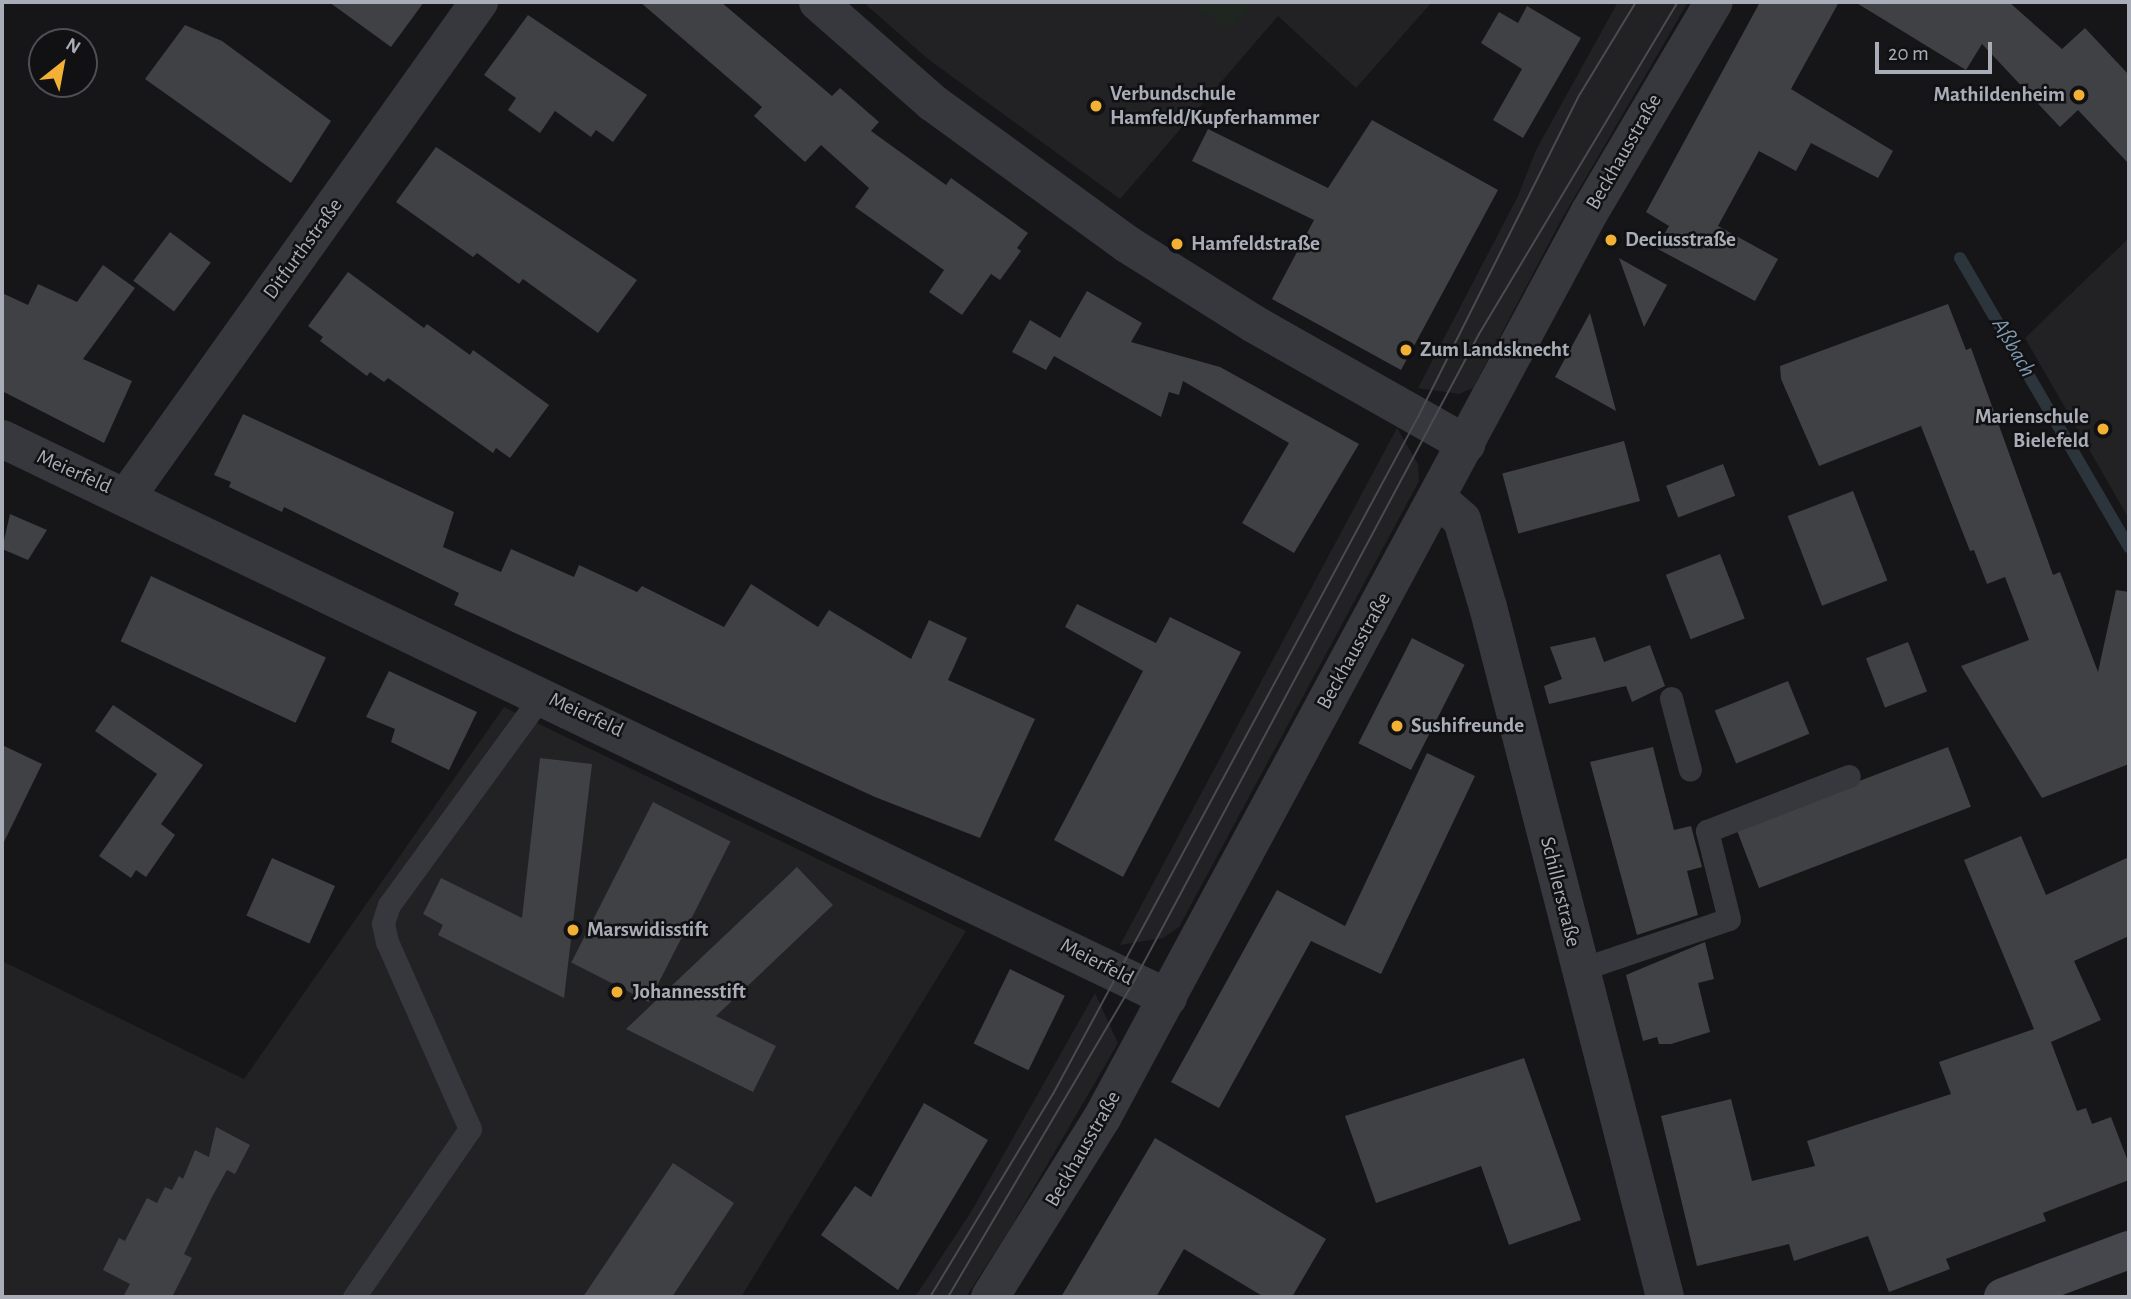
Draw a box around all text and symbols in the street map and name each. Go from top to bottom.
north arrow [28,28,98,98]
scale bar [1879,28,1996,72]
text: N [62,35,84,58]
text: 20 m [1888,43,1929,64]
place label: Verbundschule Hamfeld/Kupferhammer [1110,81,1319,131]
place label: Mathildenheim [1933,82,2065,108]
marker: Mathildenheim [2071,87,2087,103]
street label: Beckhausstraße [1581,90,1667,214]
marker: Verbundschule Hamfeld/Kupferhammer [1088,98,1104,114]
street label: Ditfurthstraße [258,194,348,304]
place label: Deciusstraße [1625,227,1736,253]
place label: Hamfeldstraße [1191,231,1320,257]
marker: Deciusstraße [1603,232,1619,248]
marker: Hamfeldstraße [1169,236,1185,252]
water label: Aßbach [1985,313,2041,383]
place label: Zum Landsknecht [1420,337,1569,363]
marker: Zum Landsknecht [1398,342,1414,358]
place label: Marienschule Bielefeld [1975,404,2089,454]
marker: Marienschule Bielefeld [2095,421,2111,437]
street label: Meierfeld [33,444,115,500]
street label: Beckhausstraße [1312,588,1396,714]
street label: Meierfeld [545,687,627,743]
place label: Sushifreunde [1411,713,1524,739]
marker: Sushifreunde [1389,718,1405,734]
street label: Schillerstraße [1534,834,1586,950]
place label: Marswidisstift [587,917,708,943]
marker: Marswidisstift [565,922,581,938]
street label: Meierfeld [1056,933,1138,991]
place label: Johannesstift [633,979,746,1005]
marker: Johannesstift [607,982,627,1002]
street label: Beckhausstraße [1040,1087,1126,1211]

